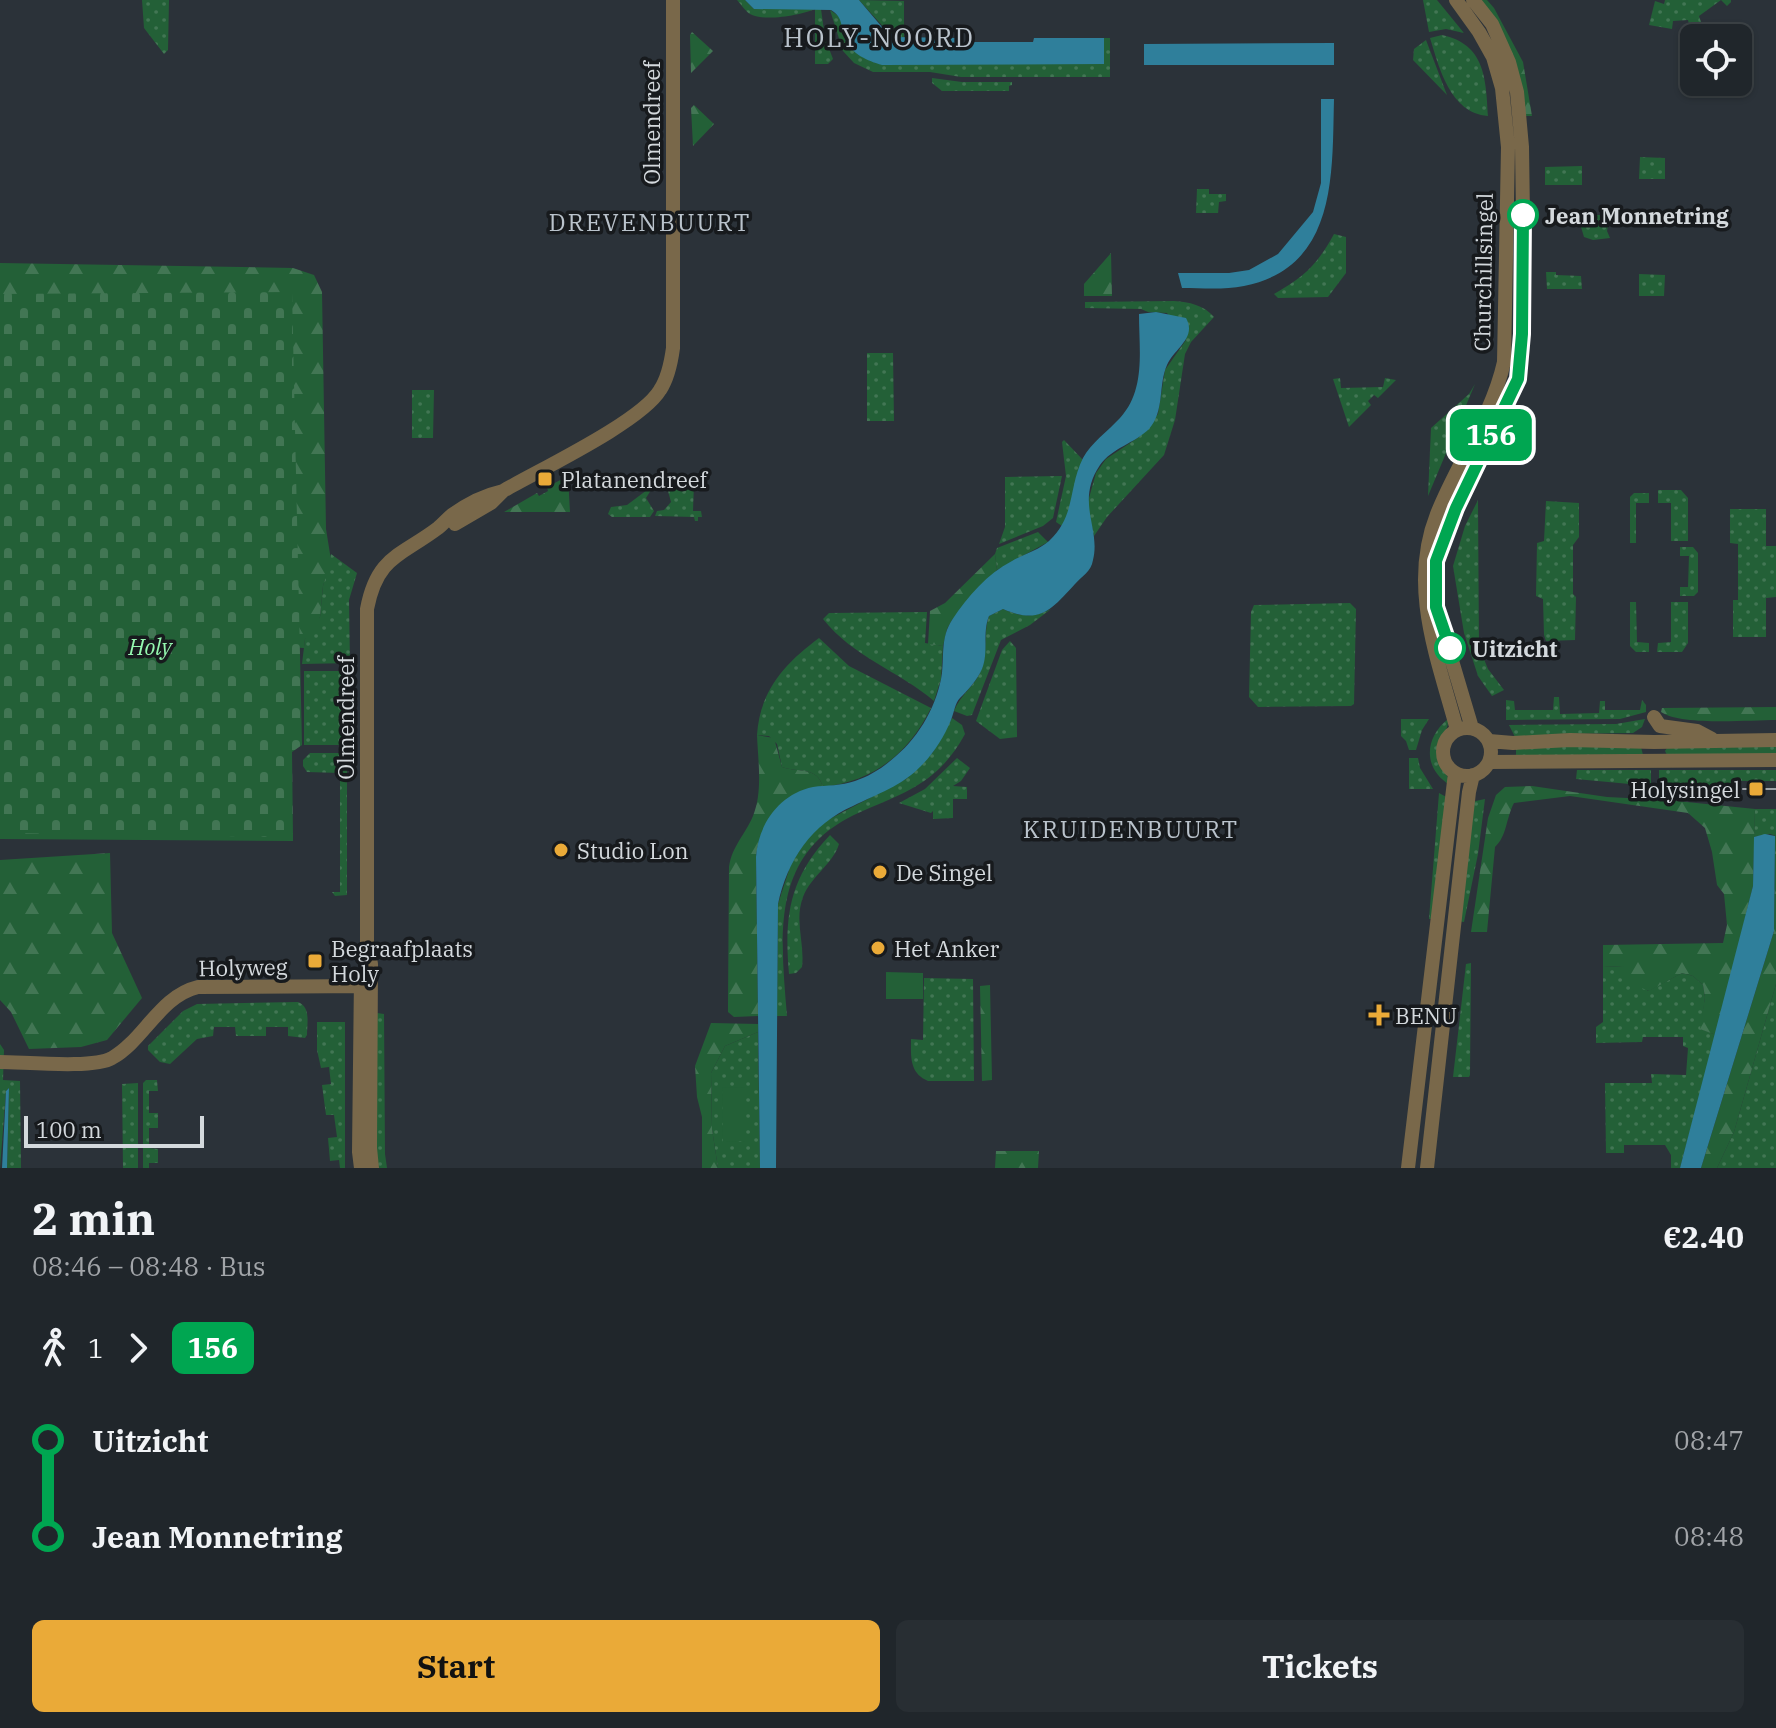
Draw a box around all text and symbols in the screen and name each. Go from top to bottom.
district label: HOLY-NOORD [783,20,975,54]
map controls [1680,24,1752,96]
button: locate [1680,24,1752,96]
street label: Olmendreef [637,60,666,185]
street label: Churchillsingel [1467,192,1499,352]
marker: Jean Monnetring [1508,200,1538,230]
place label: Jean Monnetring [1545,201,1729,230]
district label: DREVENBUURT [549,206,751,238]
line badge: 156 [1445,409,1537,461]
text: 156 [1466,416,1516,453]
place label: Platanendreef [561,465,709,494]
marker: Platanendreef [536,470,554,488]
park label: Holy [128,632,174,661]
marker: Uitzicht [1435,633,1465,663]
place label: Uitzicht [1472,634,1557,663]
street label: Olmendreef [331,655,360,780]
place label: Holysingel [1630,775,1740,804]
marker: Holysingel [1747,780,1765,798]
district label: KRUIDENBUURT [1023,813,1239,845]
place label: Studio Lon [577,836,689,865]
marker: Studio Lon [552,841,570,859]
place label: De Singel [896,858,993,887]
marker: De Singel [871,863,889,881]
place label: Begraafplaats Holy [331,934,473,988]
place label: Het Anker [894,934,999,963]
marker: Het Anker [869,939,887,957]
street label: Holyweg [198,952,288,982]
marker: Begraafplaats Holy [306,952,324,970]
place label: BENU [1395,1001,1457,1030]
marker: BENU [1370,1006,1388,1024]
scale bar [24,1112,204,1148]
text: 100 m [36,1115,102,1144]
text: 2 min [32,1190,155,1247]
text: €2.40 [1663,1217,1744,1256]
text: 08:46 – 08:48 · Bus [32,1249,266,1283]
icon: walk [32,1326,76,1370]
icon: forward [116,1326,160,1370]
text: 156 [188,1329,238,1366]
text: 1 [88,1331,104,1365]
text: Uitzicht [92,1421,209,1460]
text: 08:47 [1674,1423,1744,1457]
text: Jean Monnetring [92,1517,343,1556]
text: 08:48 [1674,1519,1744,1553]
button: Start [32,1620,880,1712]
button: Tickets [896,1620,1744,1712]

